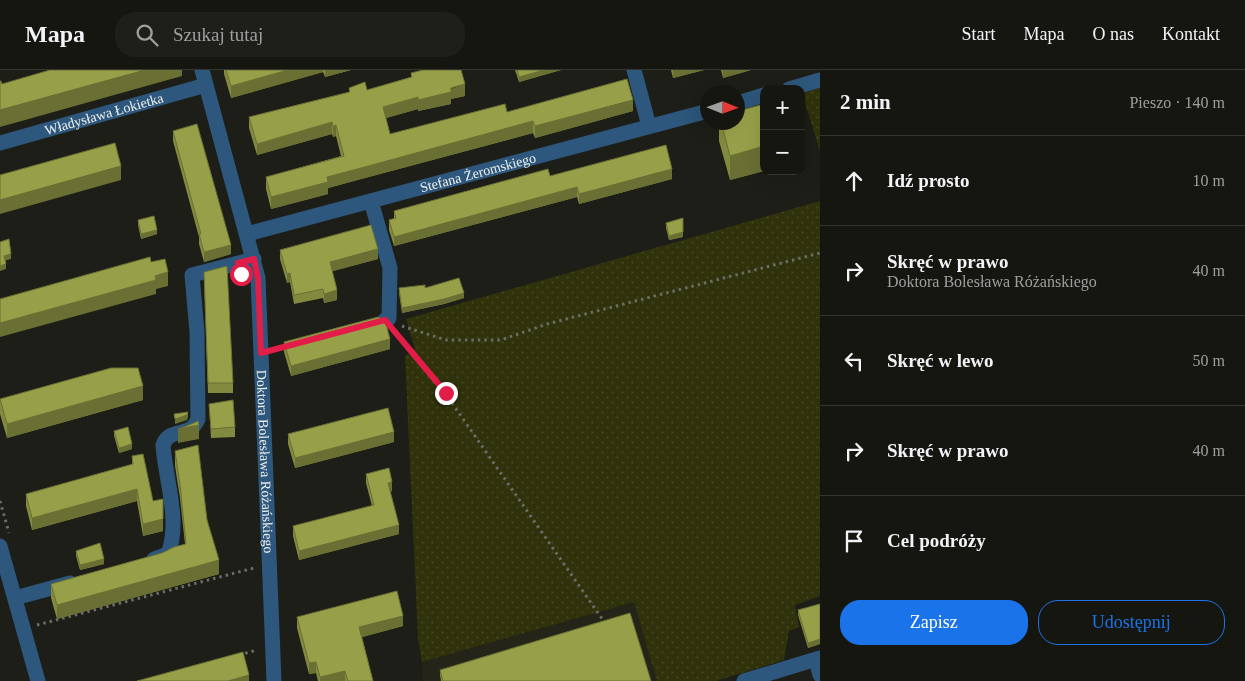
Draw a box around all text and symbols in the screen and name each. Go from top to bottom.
search box [115,12,465,57]
text: Mapa [25,21,85,47]
icon: search [133,21,161,49]
text: Szukaj tutaj [173,24,263,45]
text: Start [962,24,996,44]
text: Mapa [1024,24,1065,44]
text: O nas [1093,24,1134,44]
text: Kontakt [1162,24,1220,44]
north arrow [700,85,745,130]
map controls [760,85,805,175]
button: + [760,85,805,130]
street label: Władysława Łokietka [43,90,166,138]
text: 2 min [840,90,891,114]
text: Pieszo · 140 m [1129,94,1225,111]
button: − [760,130,805,175]
street label: Stefana Żeromskiego [418,150,538,196]
icon: ahead [840,167,868,195]
text: Idź prosto [887,170,970,191]
text: 10 m [1193,172,1225,189]
text: Skręć w prawo [887,251,1008,272]
icon: right [840,257,868,285]
text: 40 m [1193,262,1225,279]
route start [230,263,253,286]
text: Doktora Bolesława Różańskiego [887,273,1097,290]
icon: left [840,347,868,375]
text: Skręć w lewo [887,350,994,371]
text: 50 m [1193,352,1225,369]
street label: Doktora Bolesława Różańskiego [254,369,276,553]
route end [435,382,458,405]
icon: right [840,437,868,465]
text: Skręć w prawo [887,440,1008,461]
text: 40 m [1193,442,1225,459]
icon: arrive [840,527,868,555]
text: Cel podróży [887,530,986,551]
button: Zapisz [840,600,1028,645]
button: Udostępnij [1038,600,1225,645]

